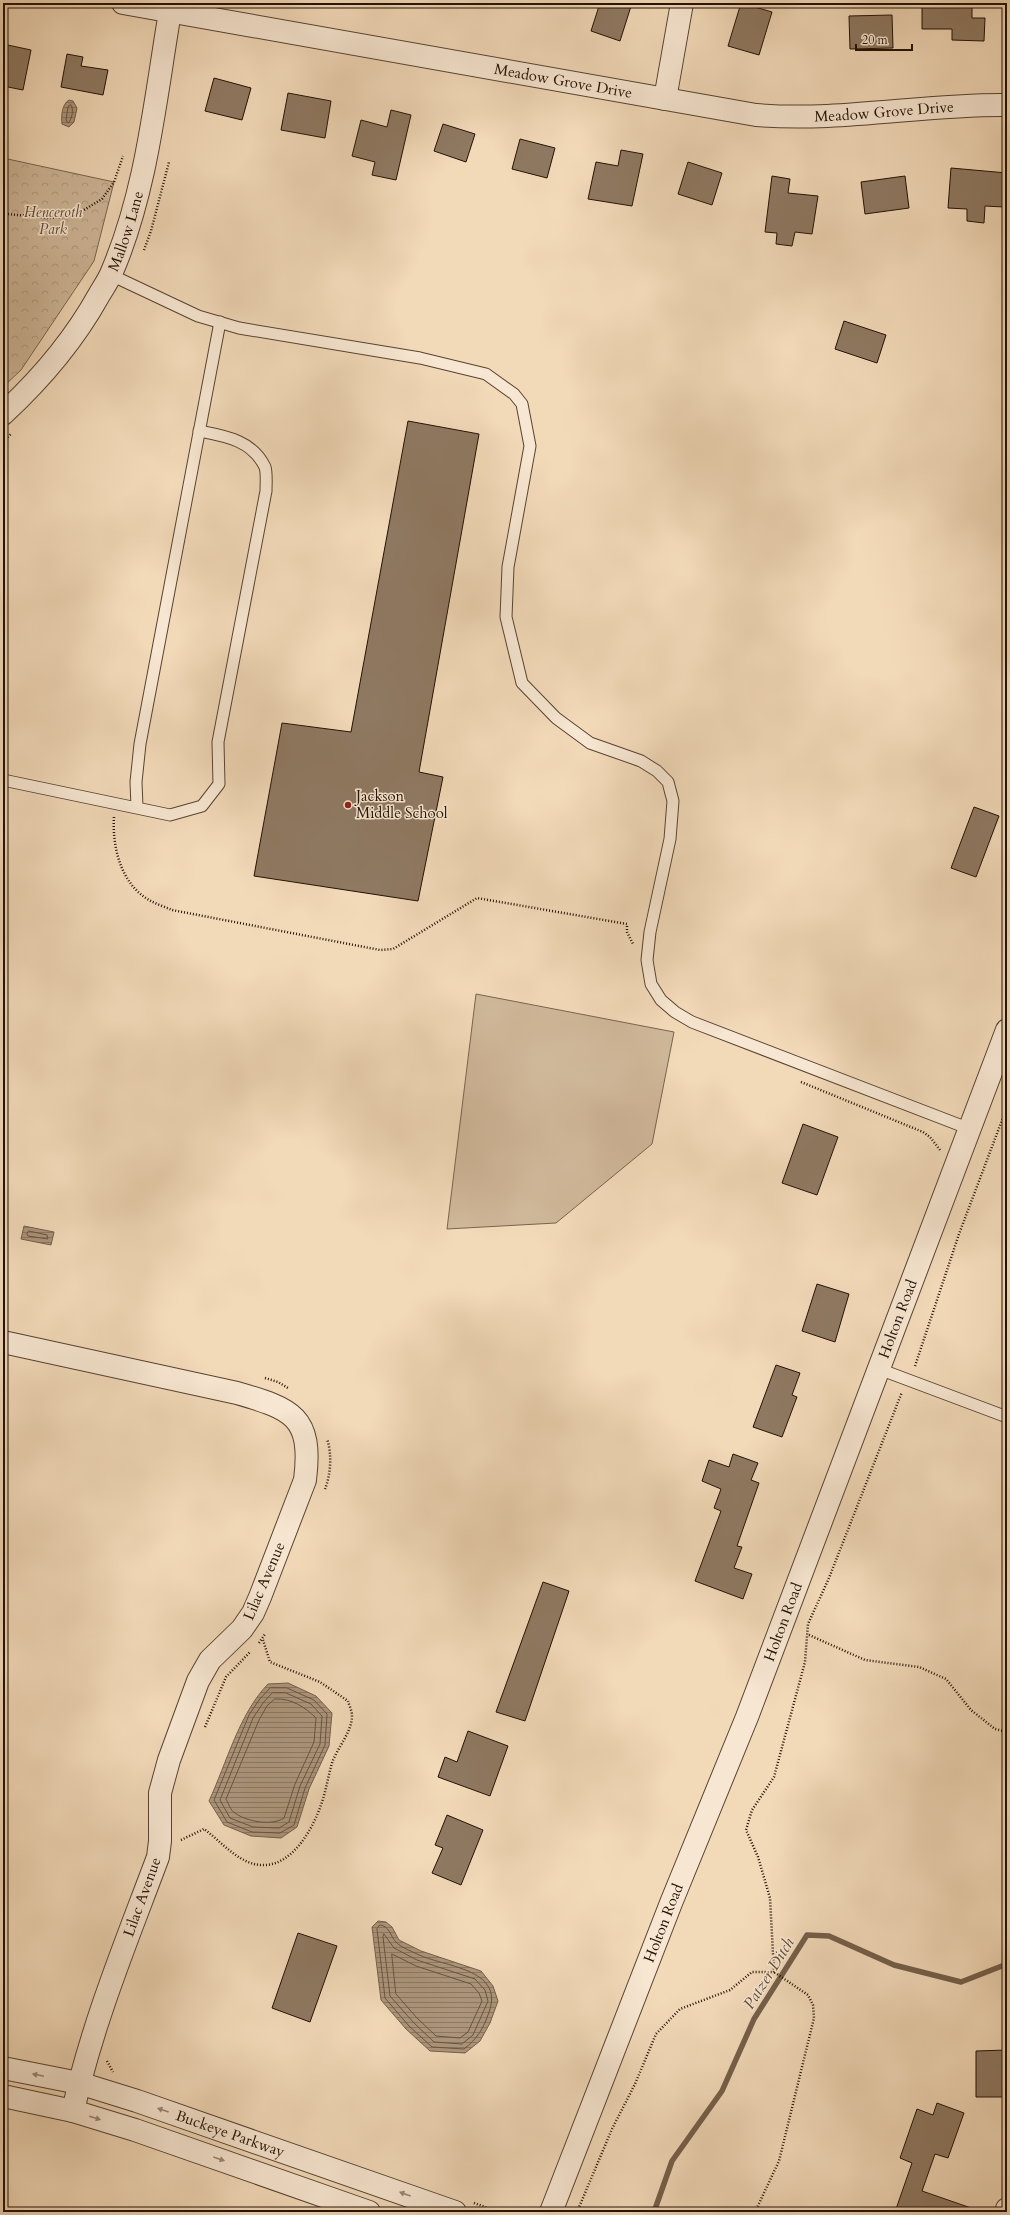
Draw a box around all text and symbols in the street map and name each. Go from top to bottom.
scale bar [856,26,912,52]
text: 20 m [862,32,889,48]
street label: Meadow Grove Drive [493,59,634,103]
street label: Meadow Grove Drive [814,97,954,126]
street label: Mallow Lane [103,189,148,274]
park label: Henceroth Park [24,202,83,239]
place label: Jackson Middle School [354,786,448,823]
marker: Jackson Middle School [343,800,353,810]
street label: Holton Road [874,1277,922,1361]
street label: Lilac Avenue [239,1539,290,1623]
street label: Holton Road [759,1580,807,1664]
street label: Lilac Avenue [118,1854,166,1939]
street label: Holton Road [639,1881,688,1965]
water label: Patzer Ditch [738,1933,800,2014]
one-way arrow [32,2071,44,2077]
street label: Buckeye Parkway [173,2105,288,2162]
one-way arrow [157,2107,169,2113]
one-way arrow [90,2115,102,2121]
one-way arrow [213,2156,225,2162]
one-way arrow [398,2191,410,2197]

